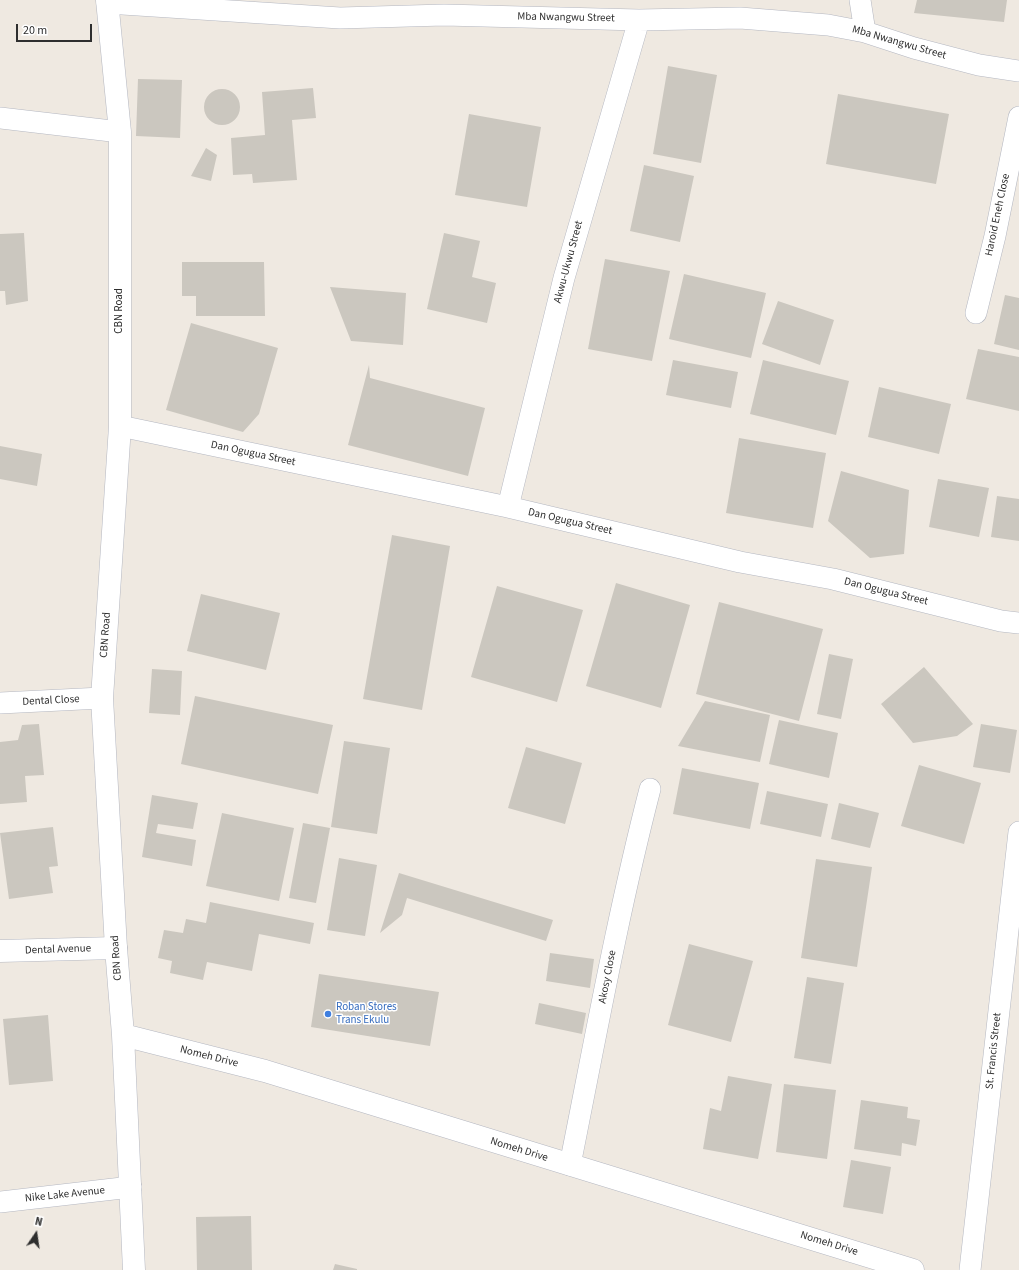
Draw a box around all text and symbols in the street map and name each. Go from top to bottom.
street label: Mba Nwangwu Street [517,11,615,25]
scale bar [18,16,94,42]
text: 20 m [23,22,47,39]
street label: Mba Nwangwu Street [850,23,948,63]
street label: Haroid Eneh Close [983,173,1013,257]
street label: Akwu-Ukwu Street [552,219,586,305]
street label: CBN Road [113,288,127,334]
street label: Dan Ogugua Street [209,439,297,469]
street label: Dan Ogugua Street [527,506,613,538]
street label: Dan Ogugua Street [843,575,929,609]
street label: CBN Road [98,612,114,658]
street label: Dental Close [22,693,80,709]
street label: CBN Road [109,935,125,981]
street label: Dental Avenue [25,942,91,958]
street label: Akosy Close [596,949,620,1005]
place label: Roban Stores Trans Ekulu [336,1001,397,1027]
marker: Roban Stores Trans Ekulu [323,1009,333,1019]
street label: St. Francis Street [983,1012,1005,1090]
street label: Nomeh Drive [178,1043,240,1071]
street label: Nomeh Drive [489,1135,549,1165]
street label: Nike Lake Avenue [24,1184,106,1206]
north arrow [16,1214,56,1254]
text: N [34,1214,44,1230]
street label: Nomeh Drive [799,1229,859,1259]

